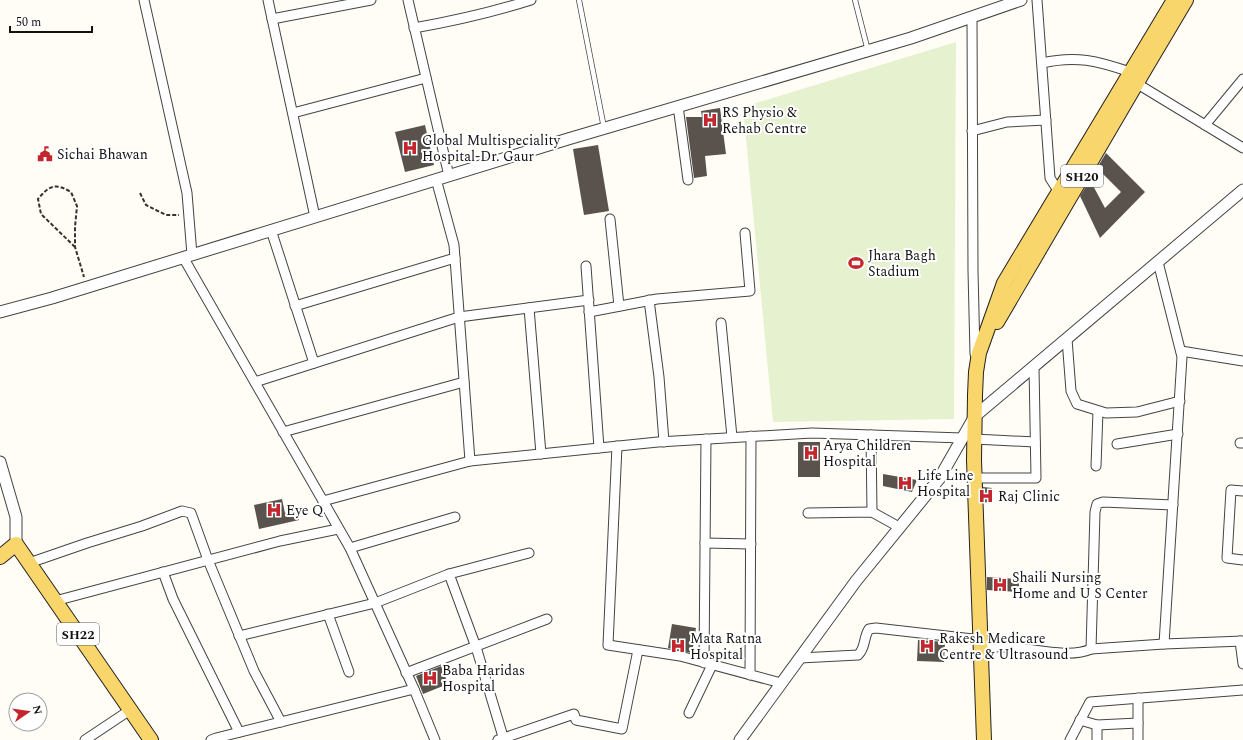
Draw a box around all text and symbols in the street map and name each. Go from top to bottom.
scale bar [10,8,92,34]
text: 50 m [16,13,41,32]
place label: RS Physio & Rehab Centre [722,102,807,139]
hospital icon: RS Physio & Rehab Centre [701,111,719,129]
place label: Global Multispeciality Hospital-Dr. Gaur [422,130,562,167]
hospital icon: Global Multispeciality Hospital-Dr. Gaur [401,139,419,157]
place label: Sichai Bhawan [57,144,148,165]
public building icon: Sichai Bhawan [36,145,54,163]
road number: SH20 [1061,165,1103,187]
place label: Jhara Bagh Stadium [868,245,936,282]
sports icon: Jhara Bagh Stadium [847,254,865,272]
place label: Arya Children Hospital [823,435,911,472]
hospital icon: Arya Children Hospital [802,444,820,462]
place label: Life Line Hospital [917,465,974,502]
hospital icon: Life Line Hospital [896,474,914,492]
place label: Raj Clinic [998,486,1060,507]
hospital icon: Raj Clinic [977,487,995,505]
place label: Eye Q [286,500,324,521]
hospital icon: Eye Q [265,501,283,519]
place label: Shaili Nursing Home and U S Center [1012,567,1148,604]
hospital icon: Shaili Nursing Home and U S Center [991,576,1009,594]
road number: SH22 [57,623,99,645]
place label: Mata Ratna Hospital [690,628,762,665]
place label: Rakesh Medicare Centre & Ultrasound [939,628,1069,665]
hospital icon: Mata Ratna Hospital [669,637,687,655]
hospital icon: Rakesh Medicare Centre & Ultrasound [918,637,936,655]
place label: Baba Haridas Hospital [442,660,525,697]
hospital icon: Baba Haridas Hospital [421,669,439,687]
north arrow [8,692,48,732]
text: N [28,704,47,716]

